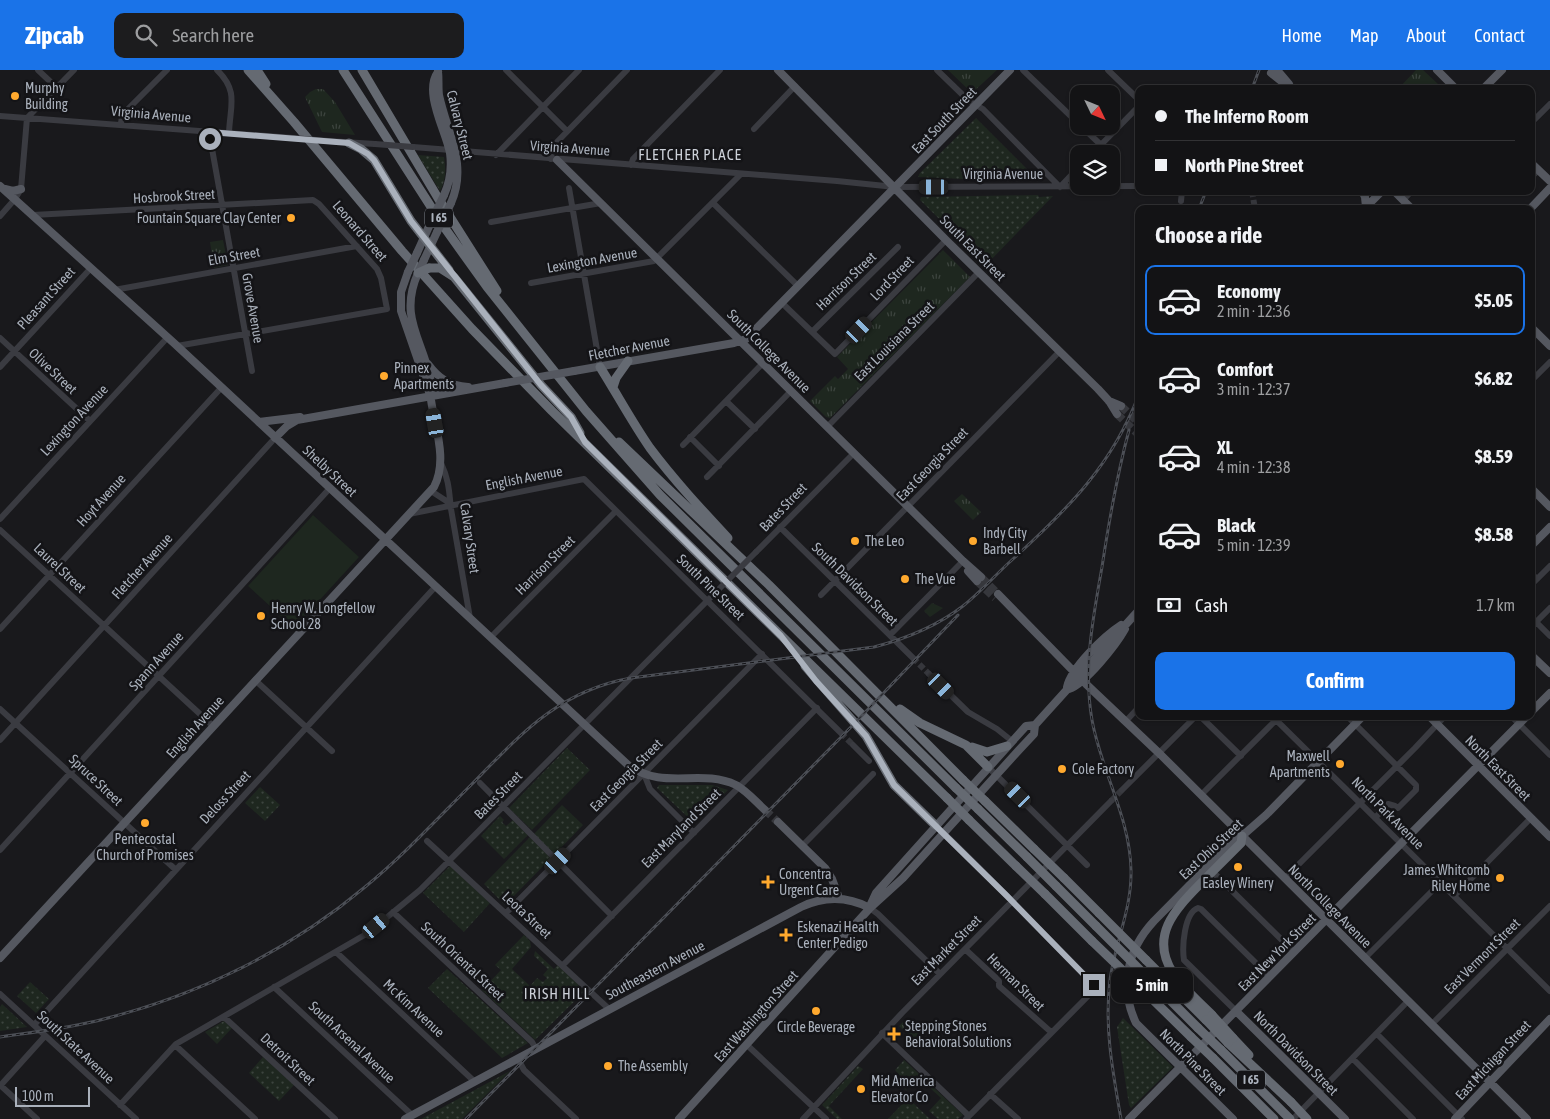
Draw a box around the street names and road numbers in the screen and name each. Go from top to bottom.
street label: East South Street [908,83,980,157]
street label: Calvary Street [444,89,476,161]
street label: Virginia Avenue [110,103,192,125]
street label: Virginia Avenue [529,137,611,159]
street label: Virginia Avenue [963,166,1043,182]
street label: Hosbrook Street [132,186,216,206]
street label: Leonard Street [329,197,391,265]
road number: I 65 [425,208,453,228]
street label: South East Street [937,212,1009,284]
street label: Elm Street [207,244,261,268]
street label: Lexington Avenue [546,244,638,276]
street label: Harrison Street [813,248,879,314]
street label: Lord Street [867,253,917,303]
street label: Pleasant Street [14,264,78,332]
street label: Grove Avenue [239,272,267,344]
street label: East Louisiana Street [851,298,937,384]
street label: South College Avenue [724,306,814,396]
street label: Fletcher Avenue [587,332,671,364]
street label: Olive Street [26,345,80,397]
street label: Lexington Avenue [37,381,111,459]
street label: East Georgia Street [893,424,971,504]
street label: Shelby Street [300,442,360,500]
street label: English Avenue [484,463,564,493]
street label: Hoyt Avenue [73,470,129,530]
street label: Bates Street [756,480,810,534]
street label: Calvary Street [457,502,483,574]
street label: Fletcher Avenue [108,530,176,602]
street label: Harrison Street [512,532,578,598]
street label: South Davidson Street [809,539,901,629]
street label: Laurel Street [31,540,89,596]
street label: South Pine Street [674,551,748,623]
street label: Spann Avenue [126,628,186,694]
street label: English Avenue [163,693,227,761]
street label: North East Street [1462,732,1534,804]
street label: East Georgia Street [586,735,666,815]
street label: Spruce Street [66,751,126,809]
street label: Deloss Street [196,767,254,827]
street label: Bates Street [471,768,525,822]
street label: North Park Avenue [1349,774,1427,852]
street label: East Maryland Street [638,785,724,871]
street label: East Ohio Street [1176,816,1246,882]
street label: North College Avenue [1285,861,1375,951]
street label: Leota Street [499,888,555,942]
street label: East New York Street [1235,910,1319,994]
street label: East Market Street [908,912,984,988]
street label: East Vermont Street [1441,915,1523,997]
street label: South Oriental Street [418,918,508,1004]
street label: Southeastern Avenue [603,937,707,1003]
street label: Herman Street [984,950,1048,1014]
street label: East Washington Street [711,967,801,1065]
street label: Mc Kim Avenue [380,976,448,1040]
street label: South Arsenal Avenue [306,998,398,1086]
street label: South State Avenue [34,1007,118,1087]
street label: North Davidson Street [1251,1008,1341,1098]
street label: East Michigan Street [1452,1017,1534,1103]
street label: North Pine Street [1157,1026,1229,1098]
street label: Detroit Street [257,1030,319,1088]
road number: I 65 [1237,1070,1265,1090]

